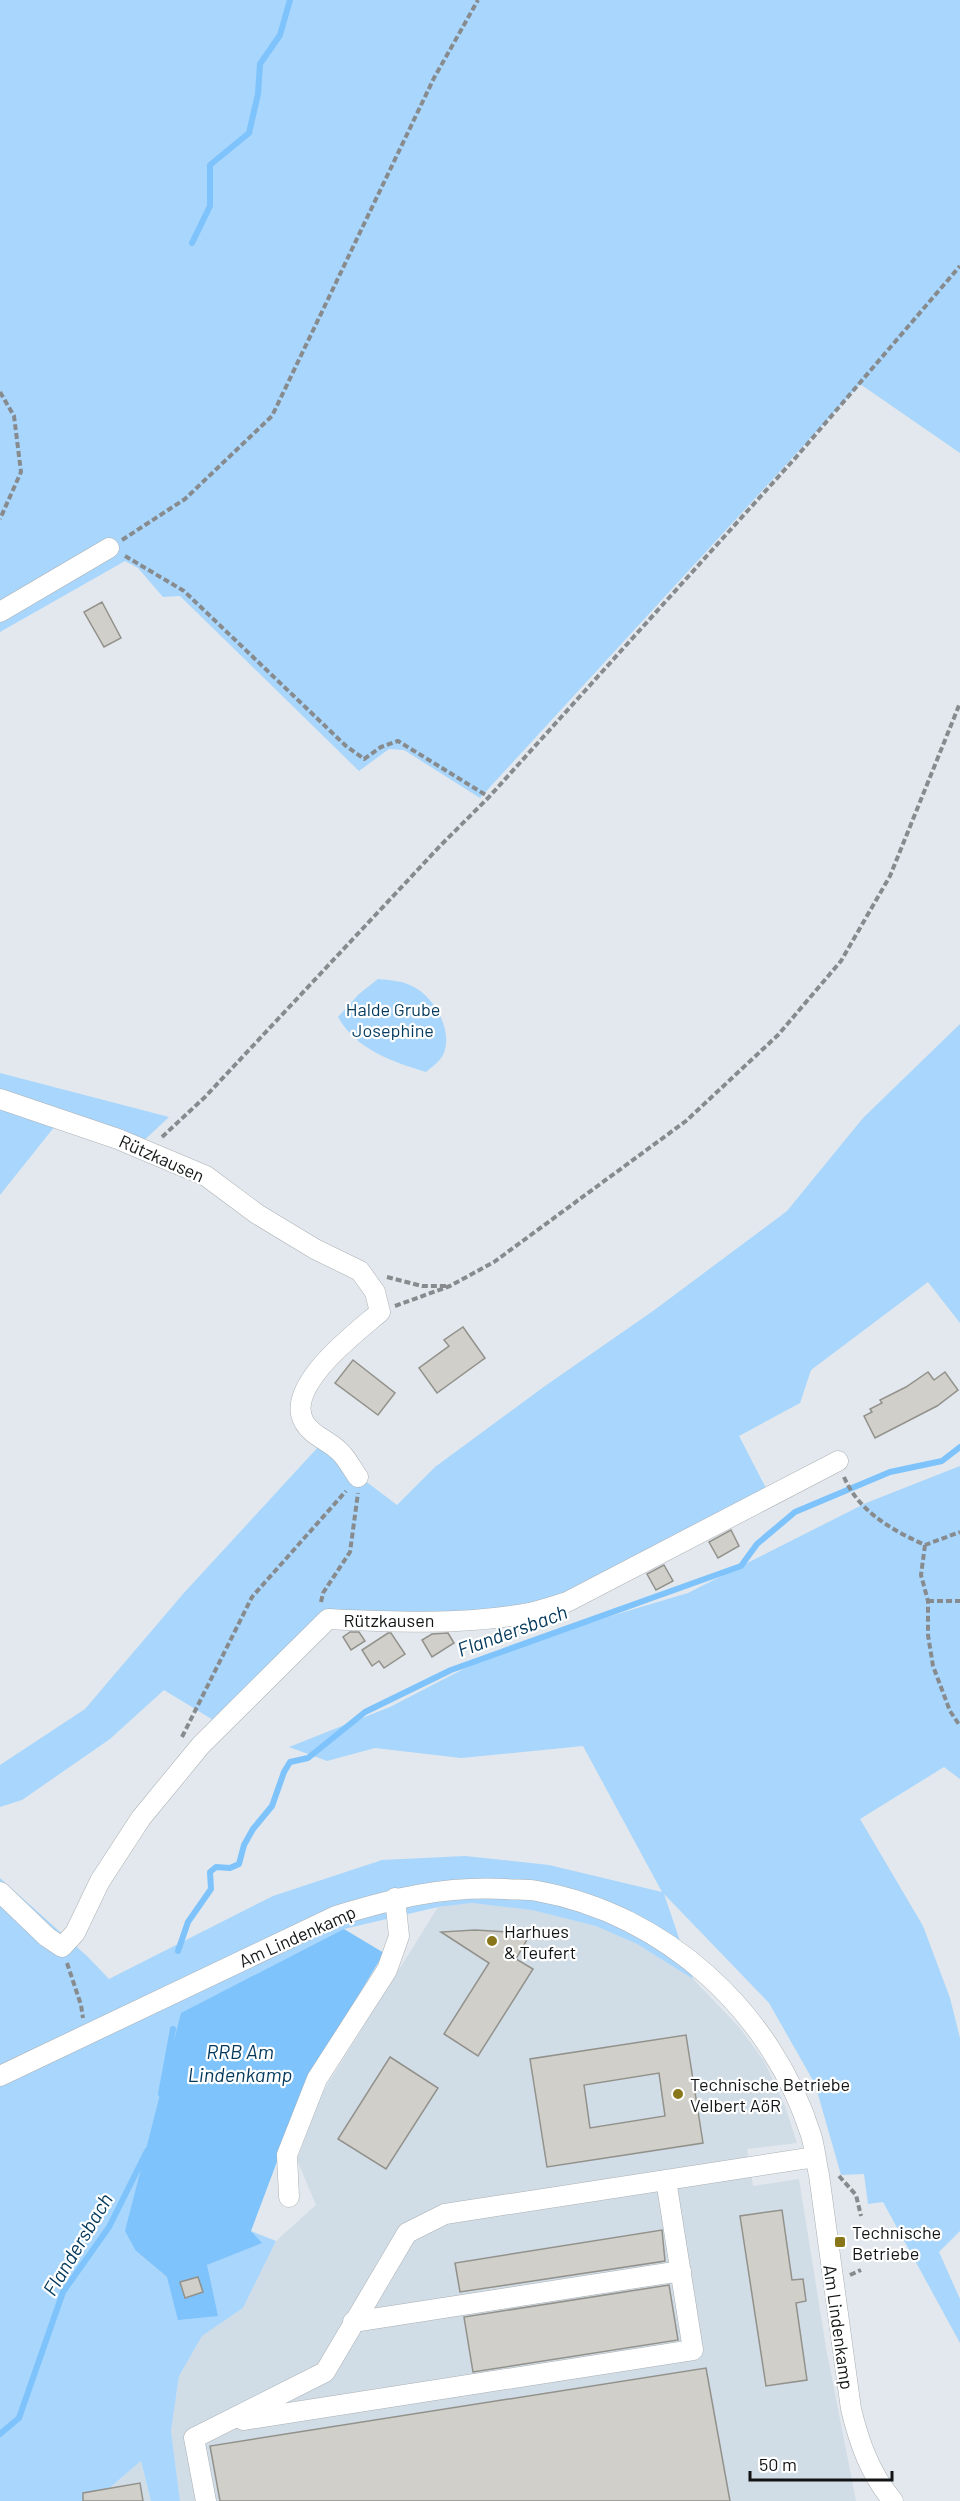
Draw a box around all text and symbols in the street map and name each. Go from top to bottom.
park label: Halde Grube Josephine [346,998,440,1041]
street label: Rützkausen [116,1129,208,1187]
water label: Flandersbach [454,1599,570,1661]
street label: Rützkausen [344,1609,434,1631]
street label: Am Lindenkamp [235,1900,359,1972]
place label: Harhues & Teufert [504,1920,576,1963]
marker: Harhues & Teufert [485,1934,499,1948]
water label: RRB Am Lindenkamp [188,2039,292,2086]
place label: Technische Betriebe Velbert AöR [690,2073,850,2116]
marker: Technische Betriebe Velbert AöR [671,2087,685,2101]
water label: Flandersbach [37,2188,117,2300]
place label: Technische Betriebe [852,2221,941,2264]
marker: Technische Betriebe [833,2235,847,2249]
street label: Am Lindenkamp [819,2263,859,2391]
scale bar [750,2444,892,2482]
text: 50 m [759,2453,797,2475]

